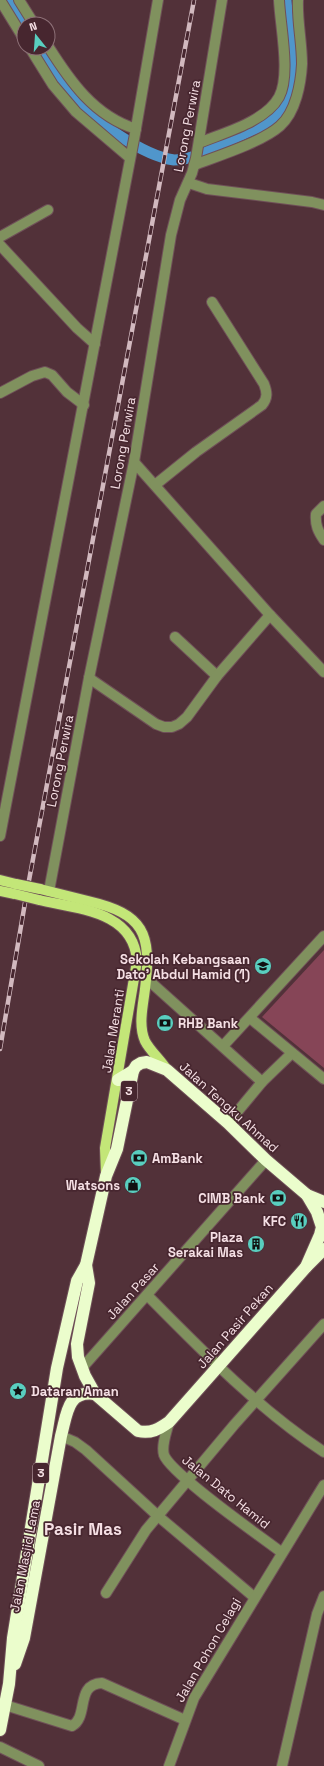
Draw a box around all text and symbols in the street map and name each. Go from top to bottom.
north arrow [16,16,56,56]
text: N [28,19,39,34]
street label: Lorong Perwira [170,78,204,173]
street label: Lorong Perwira [107,395,140,490]
street label: Lorong Perwira [43,713,77,808]
place label: Sekolah Kebangsaan Dato' Abdul Hamid (1) [116,951,250,983]
school or university icon: Sekolah Kebangsaan Dato' Abdul Hamid (1) [253,956,273,976]
street label: Jalan Meranti [98,988,128,1074]
bank icon: RHB Bank [155,1013,175,1033]
place label: RHB Bank [178,1015,239,1032]
street label: Jalan Tengku Ahmad [176,1058,282,1156]
road number: 3 [121,1081,137,1101]
bank icon: AmBank [129,1148,149,1168]
place label: AmBank [152,1150,203,1167]
shop icon: Watsons [123,1175,143,1195]
place label: Watsons [66,1177,120,1194]
bank icon: CIMB Bank [268,1188,288,1208]
place label: CIMB Bank [198,1190,266,1207]
restaurant icon: KFC [289,1211,309,1231]
place label: KFC [263,1213,286,1230]
place label: Plaza Serakai Mas [168,1229,243,1261]
building icon: Plaza Serakai Mas [246,1234,266,1254]
street label: Jalan Pasar [103,1259,163,1323]
street label: Jalan Pasir Pekan [193,1280,277,1372]
place icon: Dataran Aman [8,1381,28,1401]
place label: Dataran Aman [31,1383,119,1400]
street label: Jalan Dato Hamid [179,1451,273,1533]
road number: 3 [33,1463,49,1483]
street label: Jalan Masjid Lama [6,1498,44,1613]
district label: Pasir Mas [44,1518,122,1540]
street label: Jalan Pohon Celagi [171,1595,245,1705]

